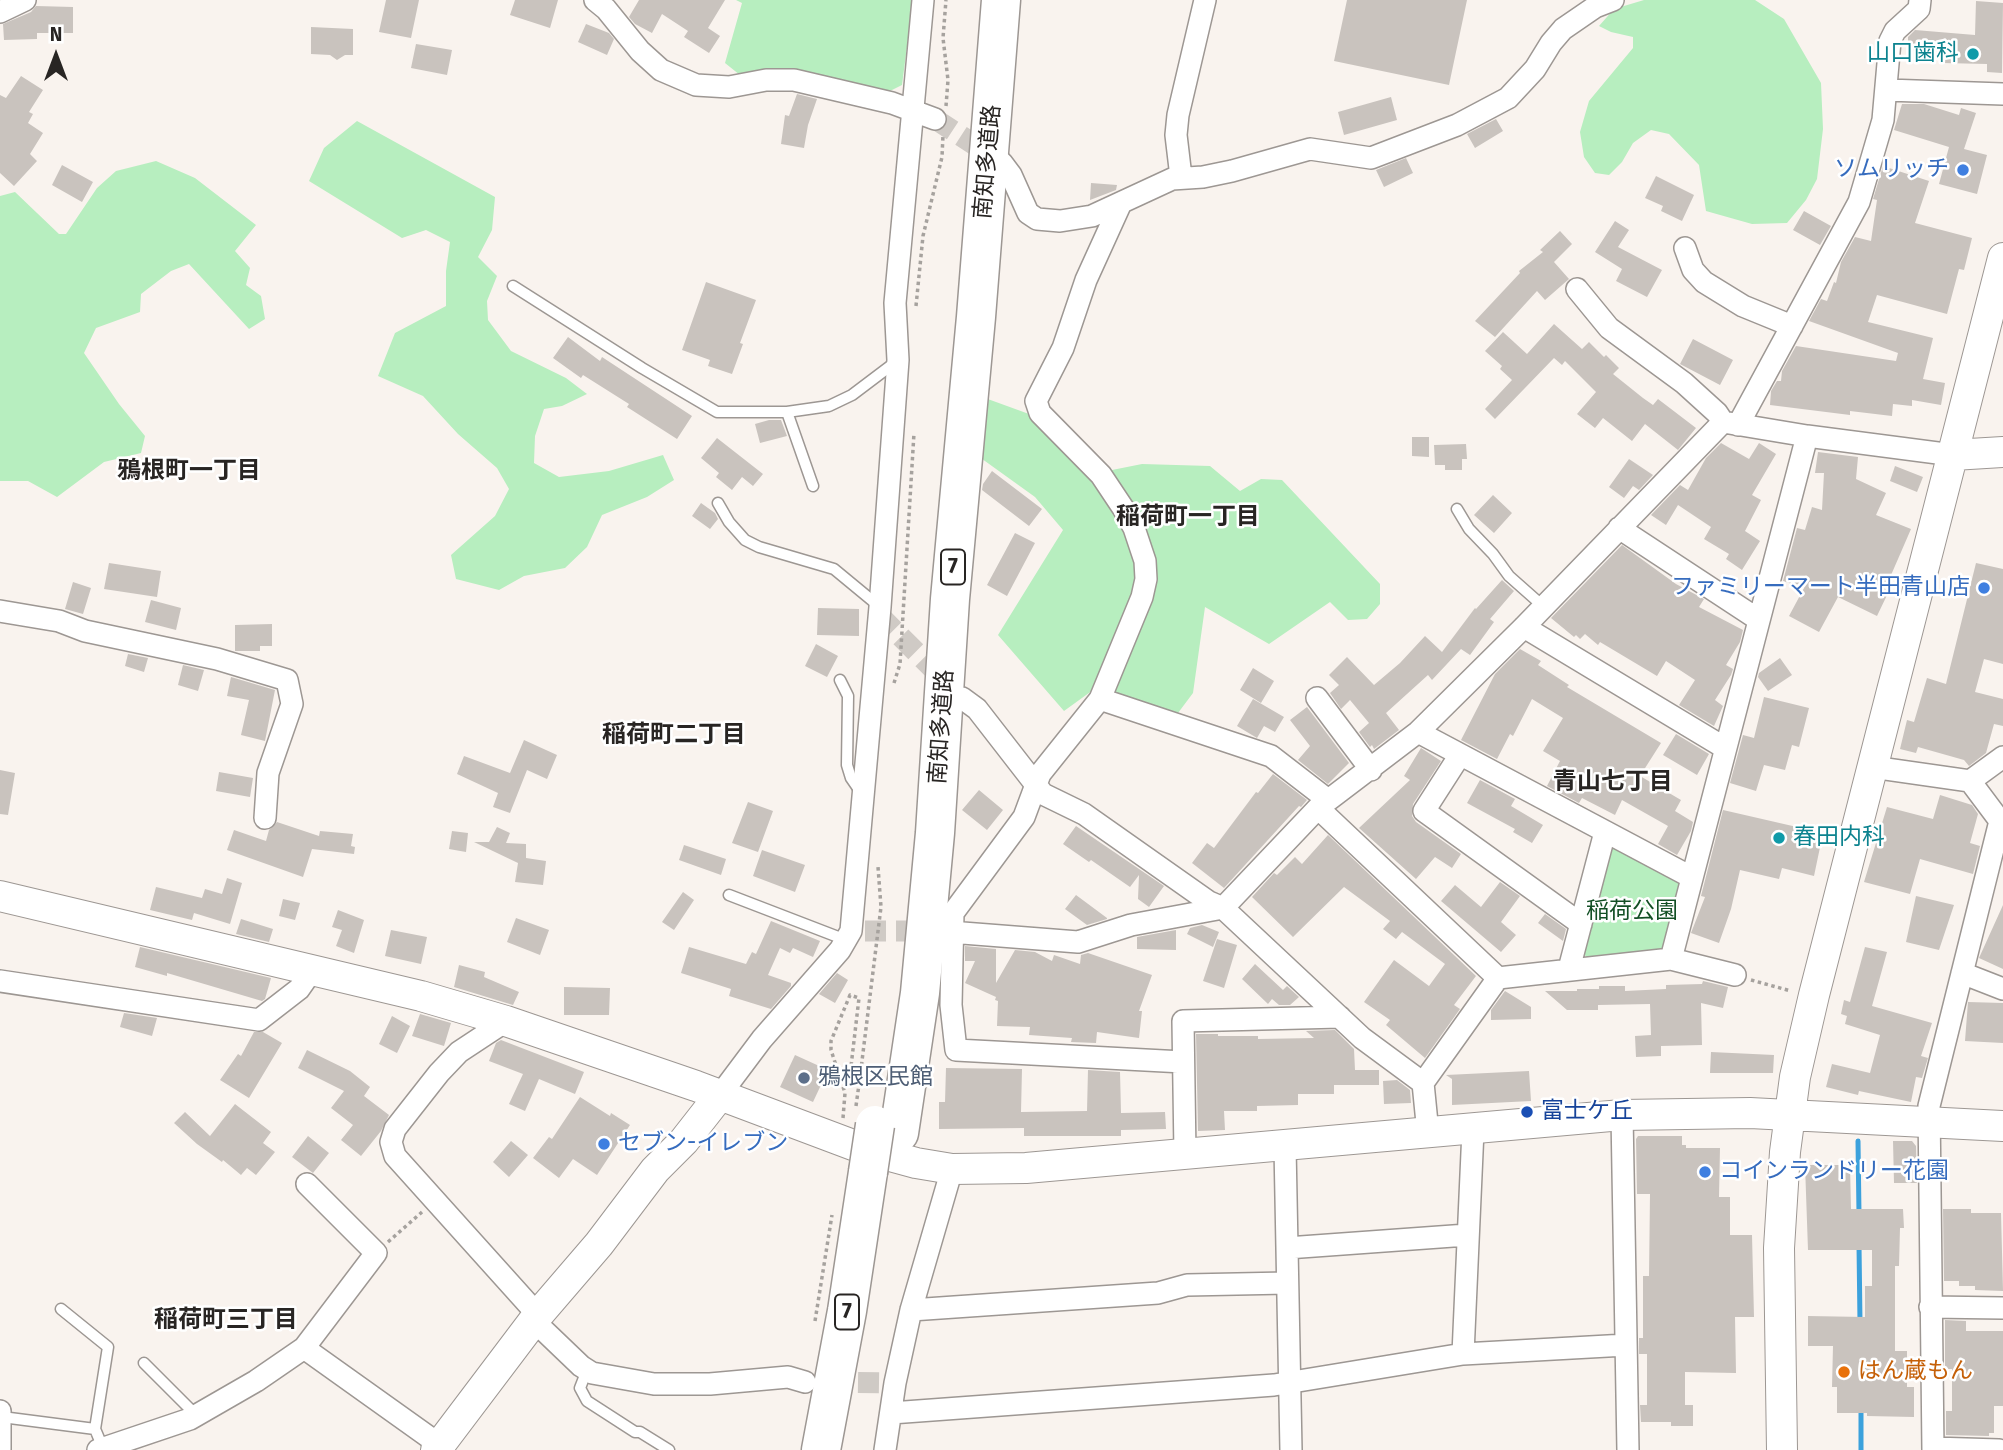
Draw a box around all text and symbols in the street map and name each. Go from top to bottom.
north arrow [21,21,91,91]
text: N [50,23,62,46]
place label: 山口歯科 [1867,40,1959,68]
marker: 山口歯科 [1965,46,1981,62]
street label: 南知多道路 [969,104,1007,220]
place label: ソムリッチ [1834,156,1949,184]
marker: ソムリッチ [1955,162,1971,178]
district label: 鴉根町一丁目 [117,457,261,485]
district label: 稲荷町一丁目 [1116,503,1260,531]
road number: 7 [941,550,965,584]
place label: ファミリーマート半田青山店 [1671,574,1970,602]
marker: ファミリーマート半田青山店 [1976,580,1992,596]
street label: 南知多道路 [924,669,960,785]
district label: 稲荷町二丁目 [602,721,746,749]
district label: 青山七丁目 [1553,768,1673,796]
place label: 春田内科 [1793,824,1885,852]
marker: 春田内科 [1771,830,1787,846]
park label: 稲荷公園 [1586,898,1678,926]
place label: 鴉根区民館 [818,1064,933,1092]
marker: 鴉根区民館 [796,1070,812,1086]
place label: 富士ケ丘 [1541,1098,1633,1126]
marker: 富士ケ丘 [1519,1104,1535,1120]
place label: セブン-イレブン [618,1130,788,1158]
marker: セブン-イレブン [596,1136,612,1152]
place label: コインランドリー花園 [1719,1158,1949,1186]
marker: コインランドリー花園 [1697,1164,1713,1180]
road number: 7 [835,1294,859,1330]
district label: 稲荷町三丁目 [154,1306,298,1334]
place label: はん蔵もん [1858,1358,1973,1386]
marker: はん蔵もん [1836,1364,1852,1380]

